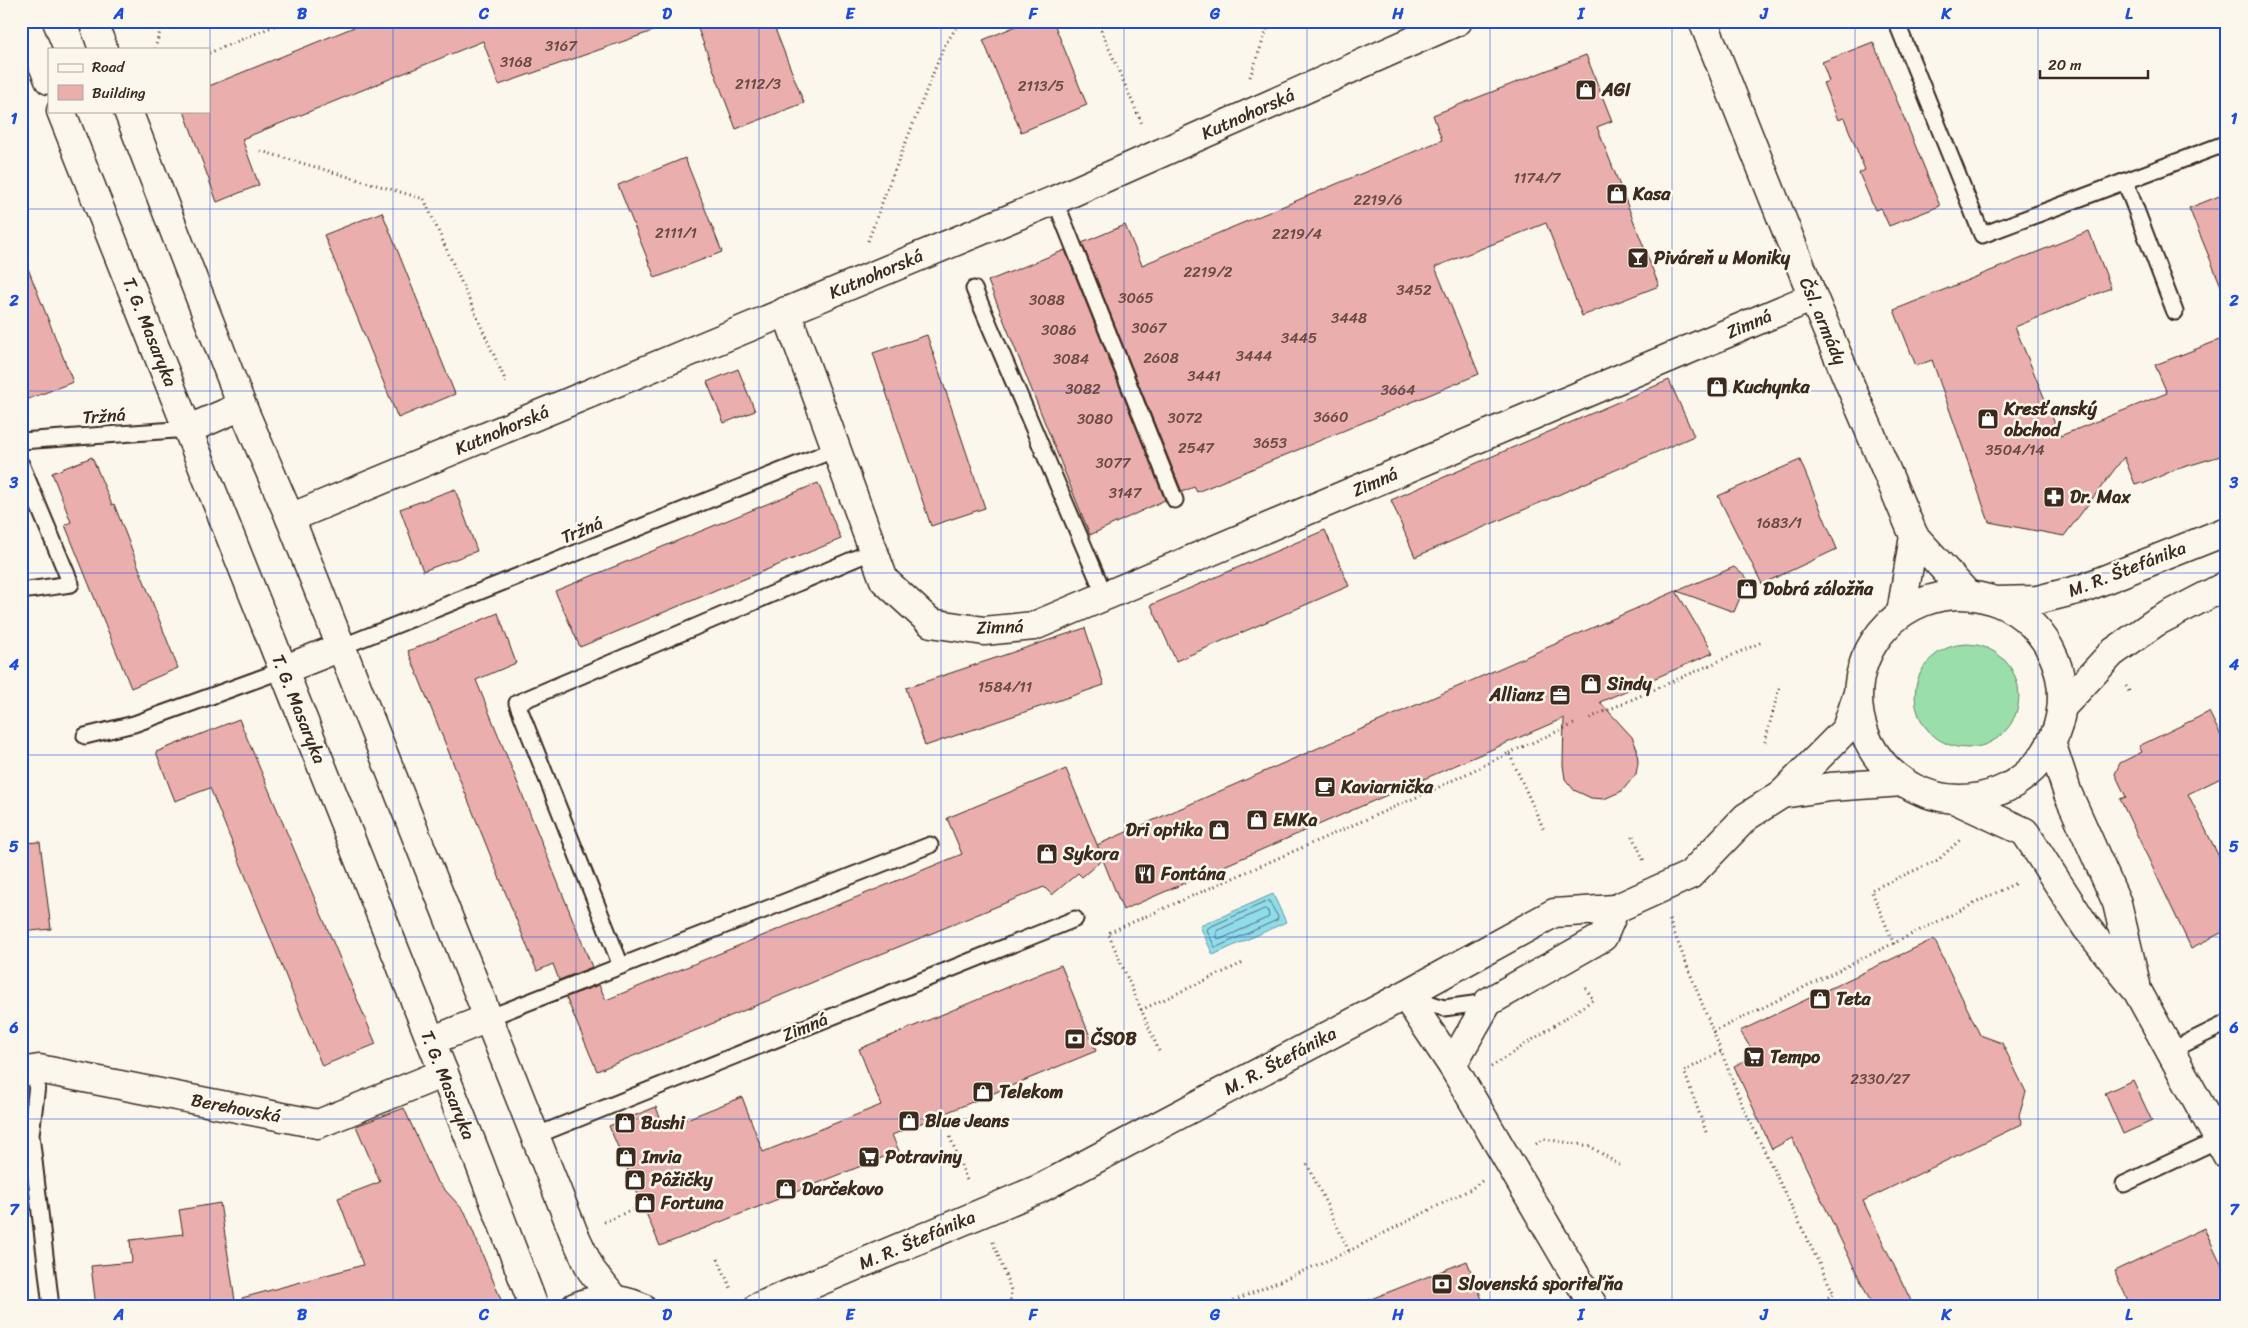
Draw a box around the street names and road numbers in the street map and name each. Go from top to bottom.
street label: Kutnohorská [1196,79,1300,149]
street label: Kutnohorská [824,240,928,308]
street label: T. G. Masaryka [113,272,187,392]
street label: Čsl. armády [1790,272,1856,371]
street label: Zimná [1721,300,1777,348]
street label: Kutnohorská [450,396,554,464]
street label: Tržná [81,399,127,433]
street label: Zimná [1347,458,1403,506]
street label: Tržná [556,507,608,553]
street label: M. R. Štefánika [2063,532,2191,606]
street label: Zimná [976,610,1024,644]
street label: T. G. Masaryka [262,649,336,769]
street label: Zimná [777,1003,833,1051]
street label: M. R. Štefánika [1218,1018,1342,1104]
street label: T. G. Masaryka [411,1025,485,1145]
street label: Berehovská [188,1084,284,1132]
street label: M. R. Štefánika [853,1201,981,1279]

